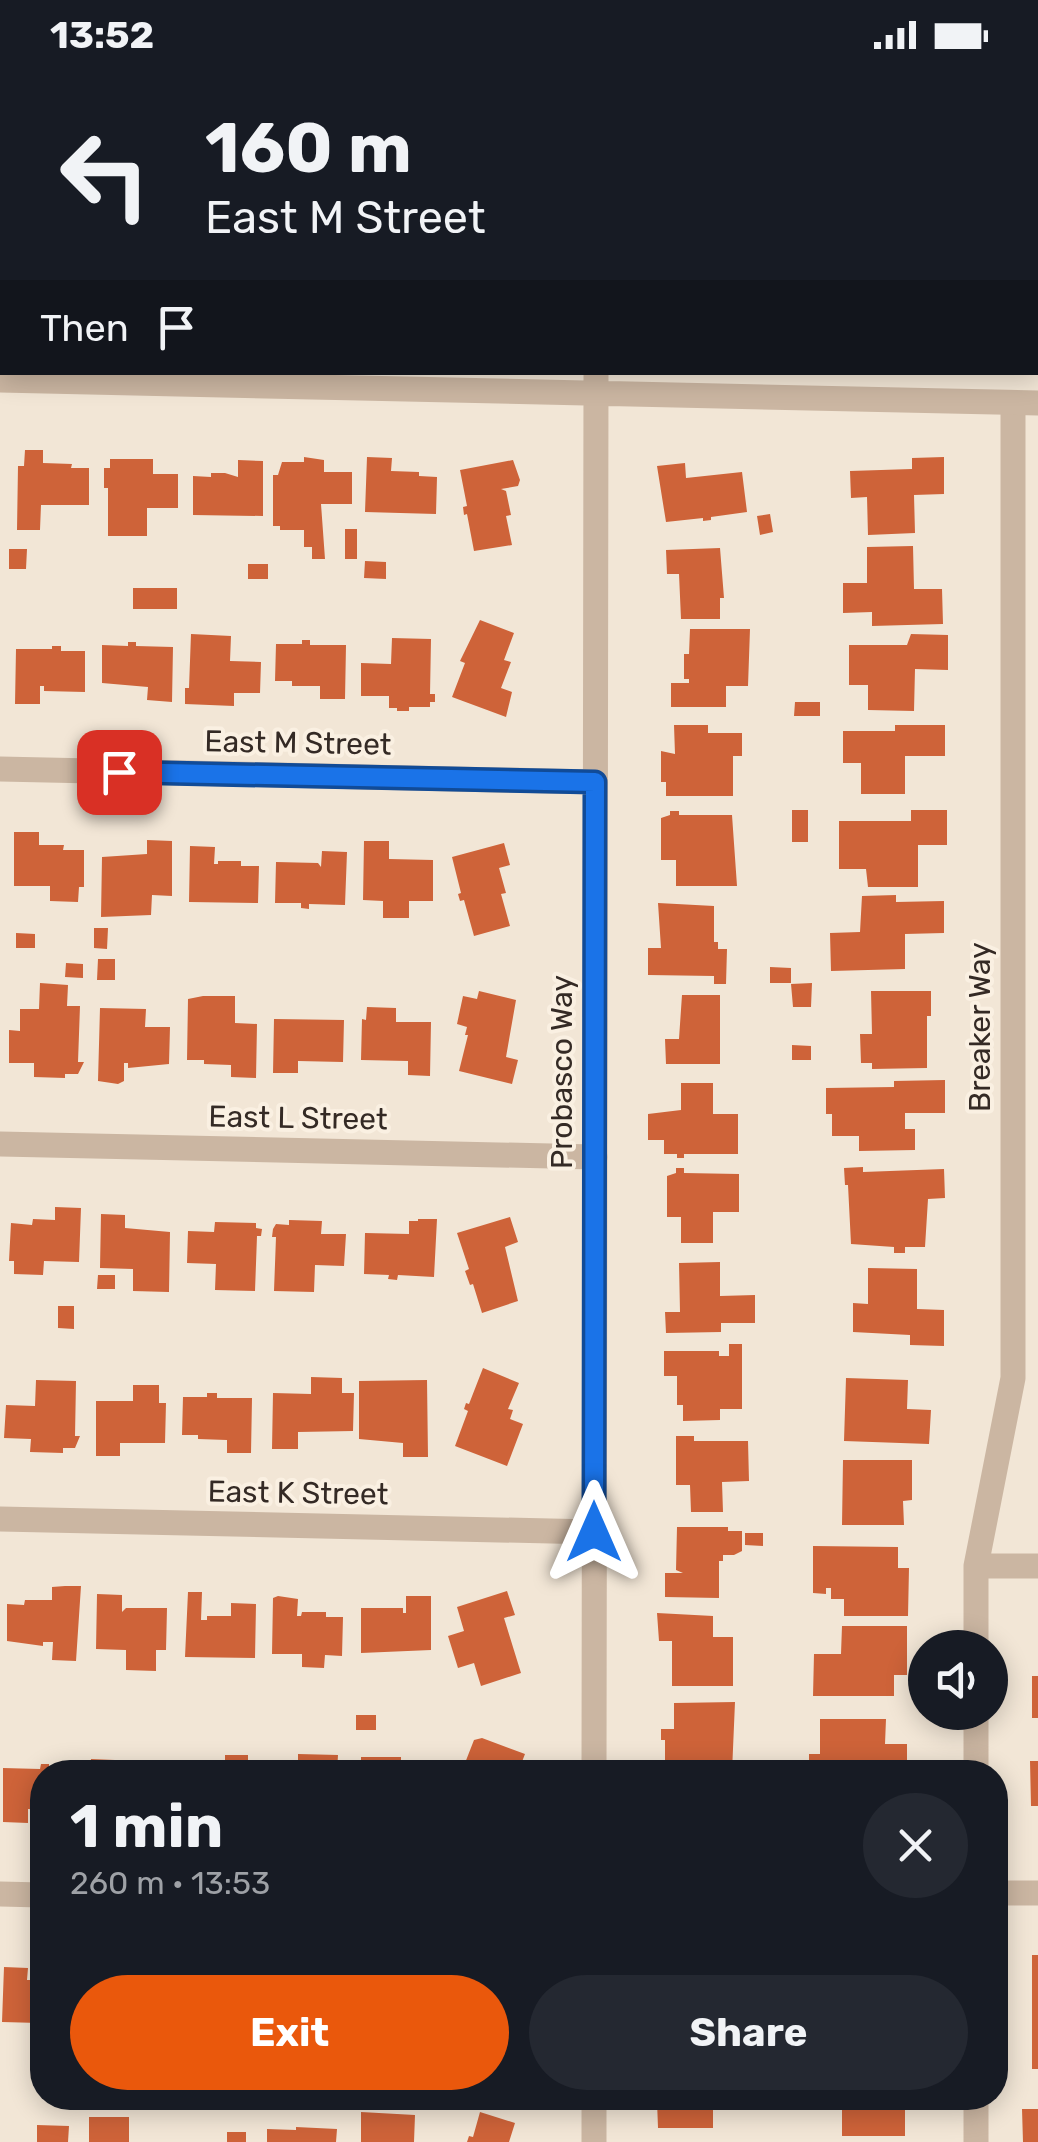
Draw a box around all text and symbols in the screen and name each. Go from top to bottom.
text: 13:52 [50,12,154,58]
text: 160 m [205,107,412,190]
icon: left [40,110,170,240]
text: East M Street [205,191,486,244]
icon: arrive [149,300,204,355]
text: Then [40,305,129,351]
street label: East M Street [204,723,392,763]
pin [77,730,162,815]
icon: arrive [92,745,147,800]
street label: Breaker Way [962,942,998,1112]
street label: Probasco Way [544,975,580,1169]
street label: East L Street [208,1098,388,1138]
street label: East K Street [207,1473,389,1513]
position arrow [542,1480,646,1584]
map controls [908,1630,1008,1730]
button: sound [908,1630,1008,1730]
text: 1 min [70,1791,223,1862]
button: close [863,1793,968,1898]
text: 260 m · 13:53 [70,1864,270,1902]
button: Exit [70,1975,509,2090]
button: Share [529,1975,968,2090]

